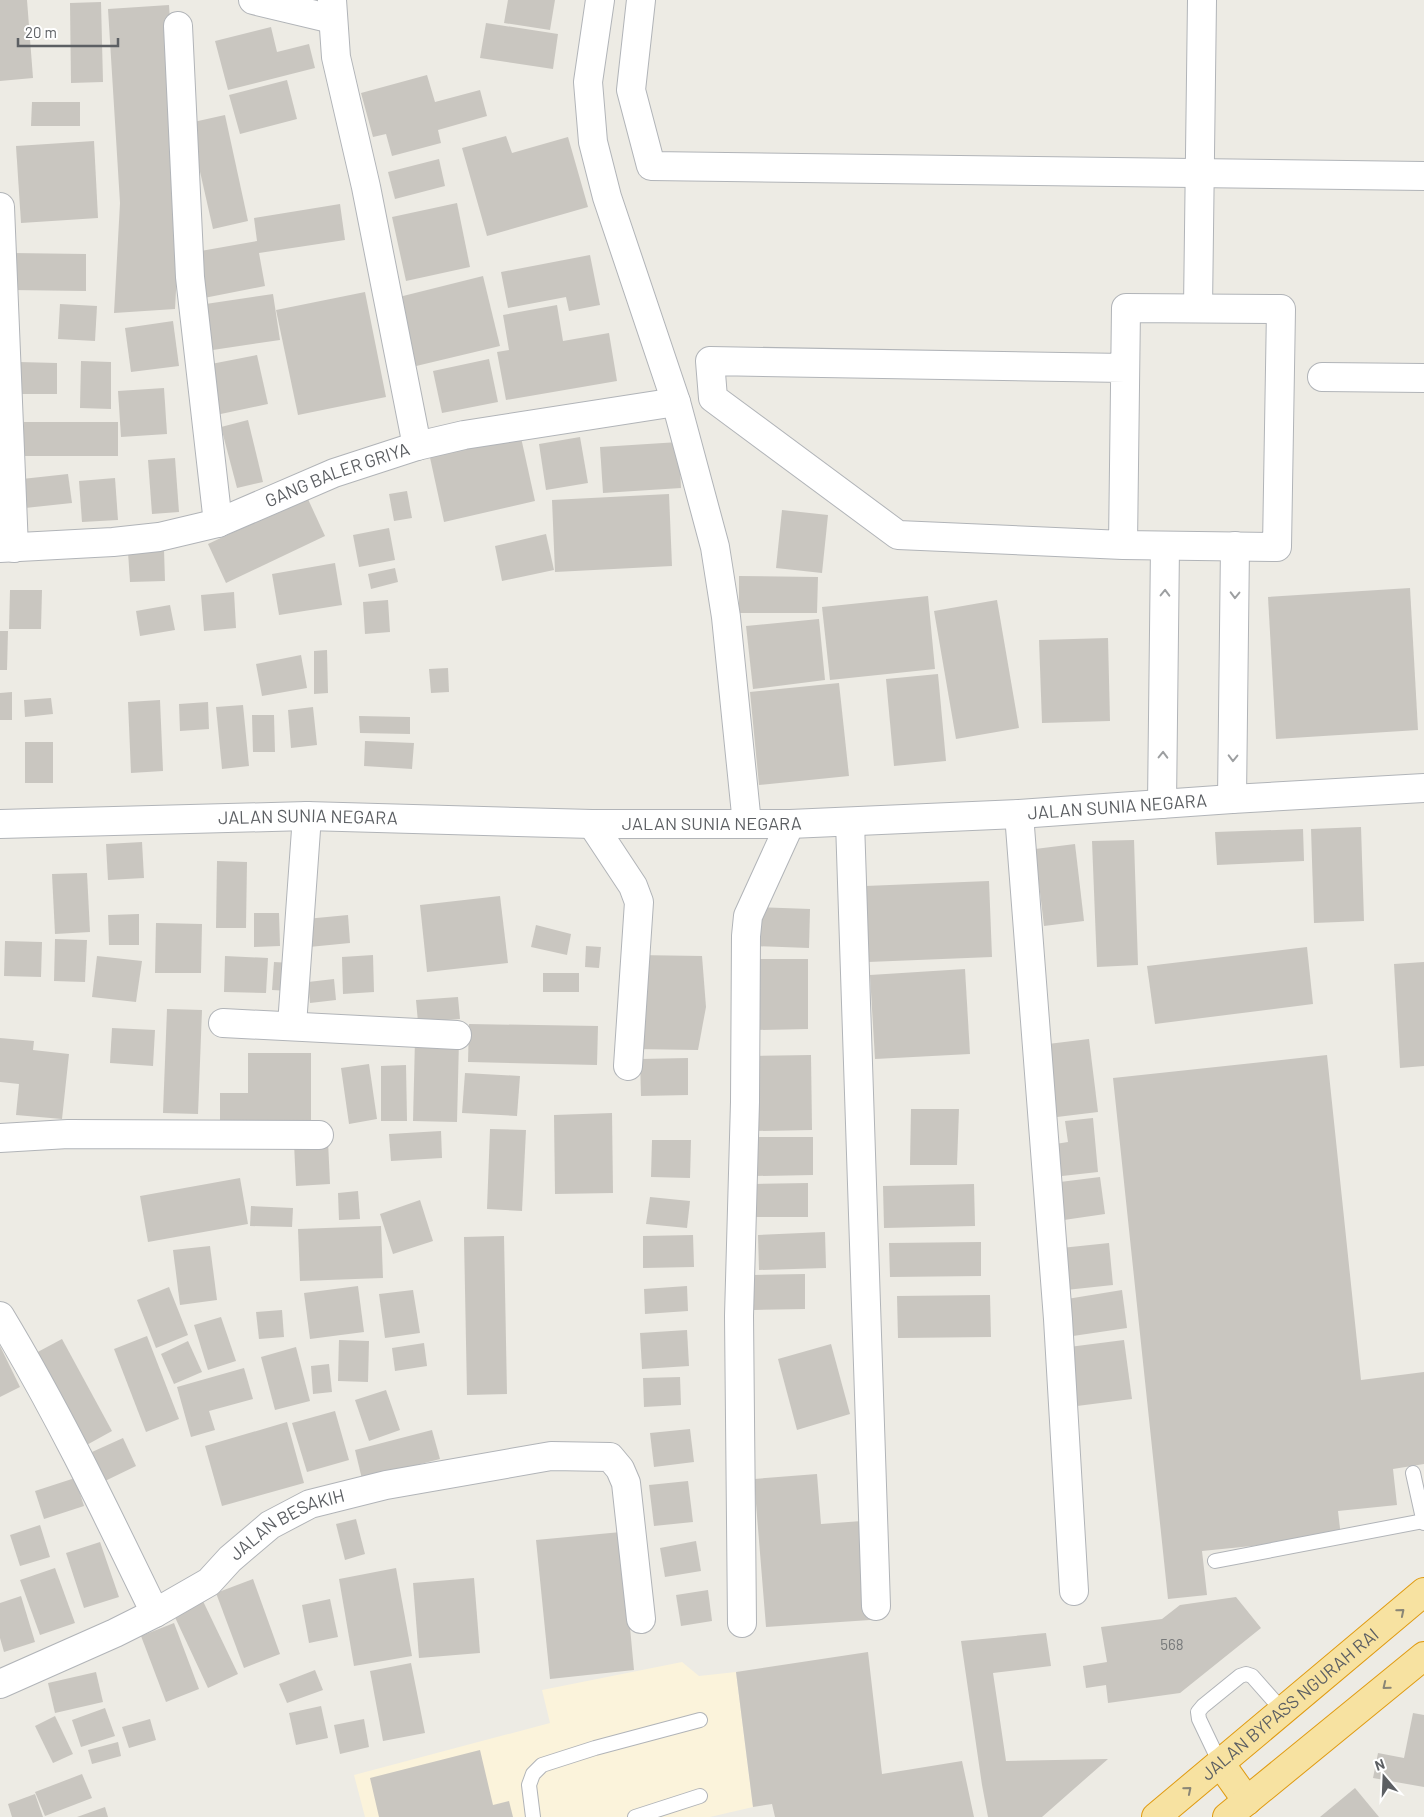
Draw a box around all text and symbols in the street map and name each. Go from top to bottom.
scale bar [18,15,118,47]
text: 20 m [25,23,57,41]
street label: GANG BALER GRIYA [261,437,412,511]
one-way arrow [1160,589,1170,596]
one-way arrow [1230,592,1240,599]
one-way arrow [1158,751,1168,759]
one-way arrow [1228,754,1238,762]
street label: JALAN SUNIA NEGARA [1027,789,1208,823]
street label: JALAN SUNIA NEGARA [218,804,398,829]
street label: JALAN SUNIA NEGARA [622,811,802,834]
street label: JALAN BESAKIH [225,1484,347,1565]
one-way arrow [1395,1609,1404,1618]
street label: JALAN BYPASS NGURAH RAI [1197,1624,1383,1786]
house number: 568 [1160,1635,1184,1653]
one-way arrow [1383,1681,1392,1689]
north arrow [1359,1752,1409,1802]
one-way arrow [1182,1788,1191,1796]

